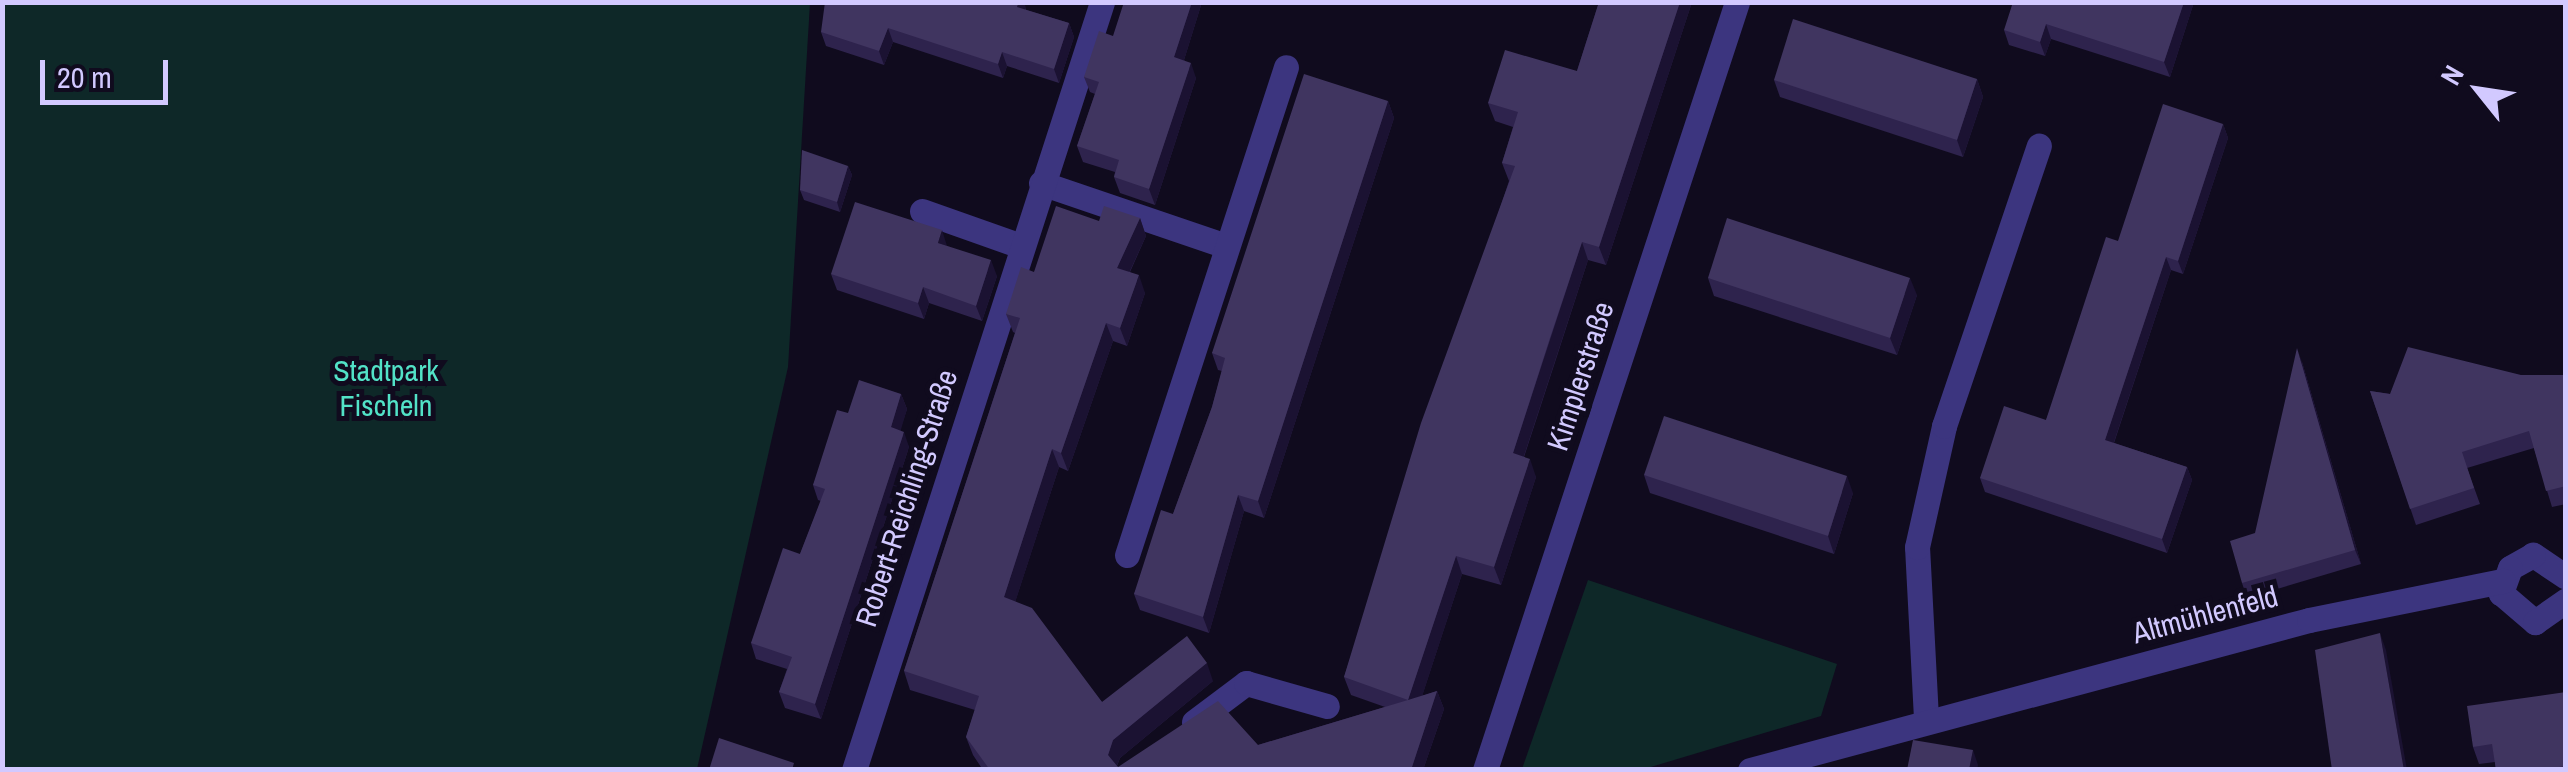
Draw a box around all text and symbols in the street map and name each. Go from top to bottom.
scale bar [45,40,172,102]
north arrow [2428,40,2528,140]
text: 20 m [57,57,112,97]
text: N [2431,58,2473,92]
street label: Kimplerstraße [1539,297,1621,455]
park label: Stadtpark Fischeln [333,352,439,422]
street label: Robert-Reichling-Straße [847,365,965,631]
street label: Altmühlenfeld [2128,577,2282,651]

